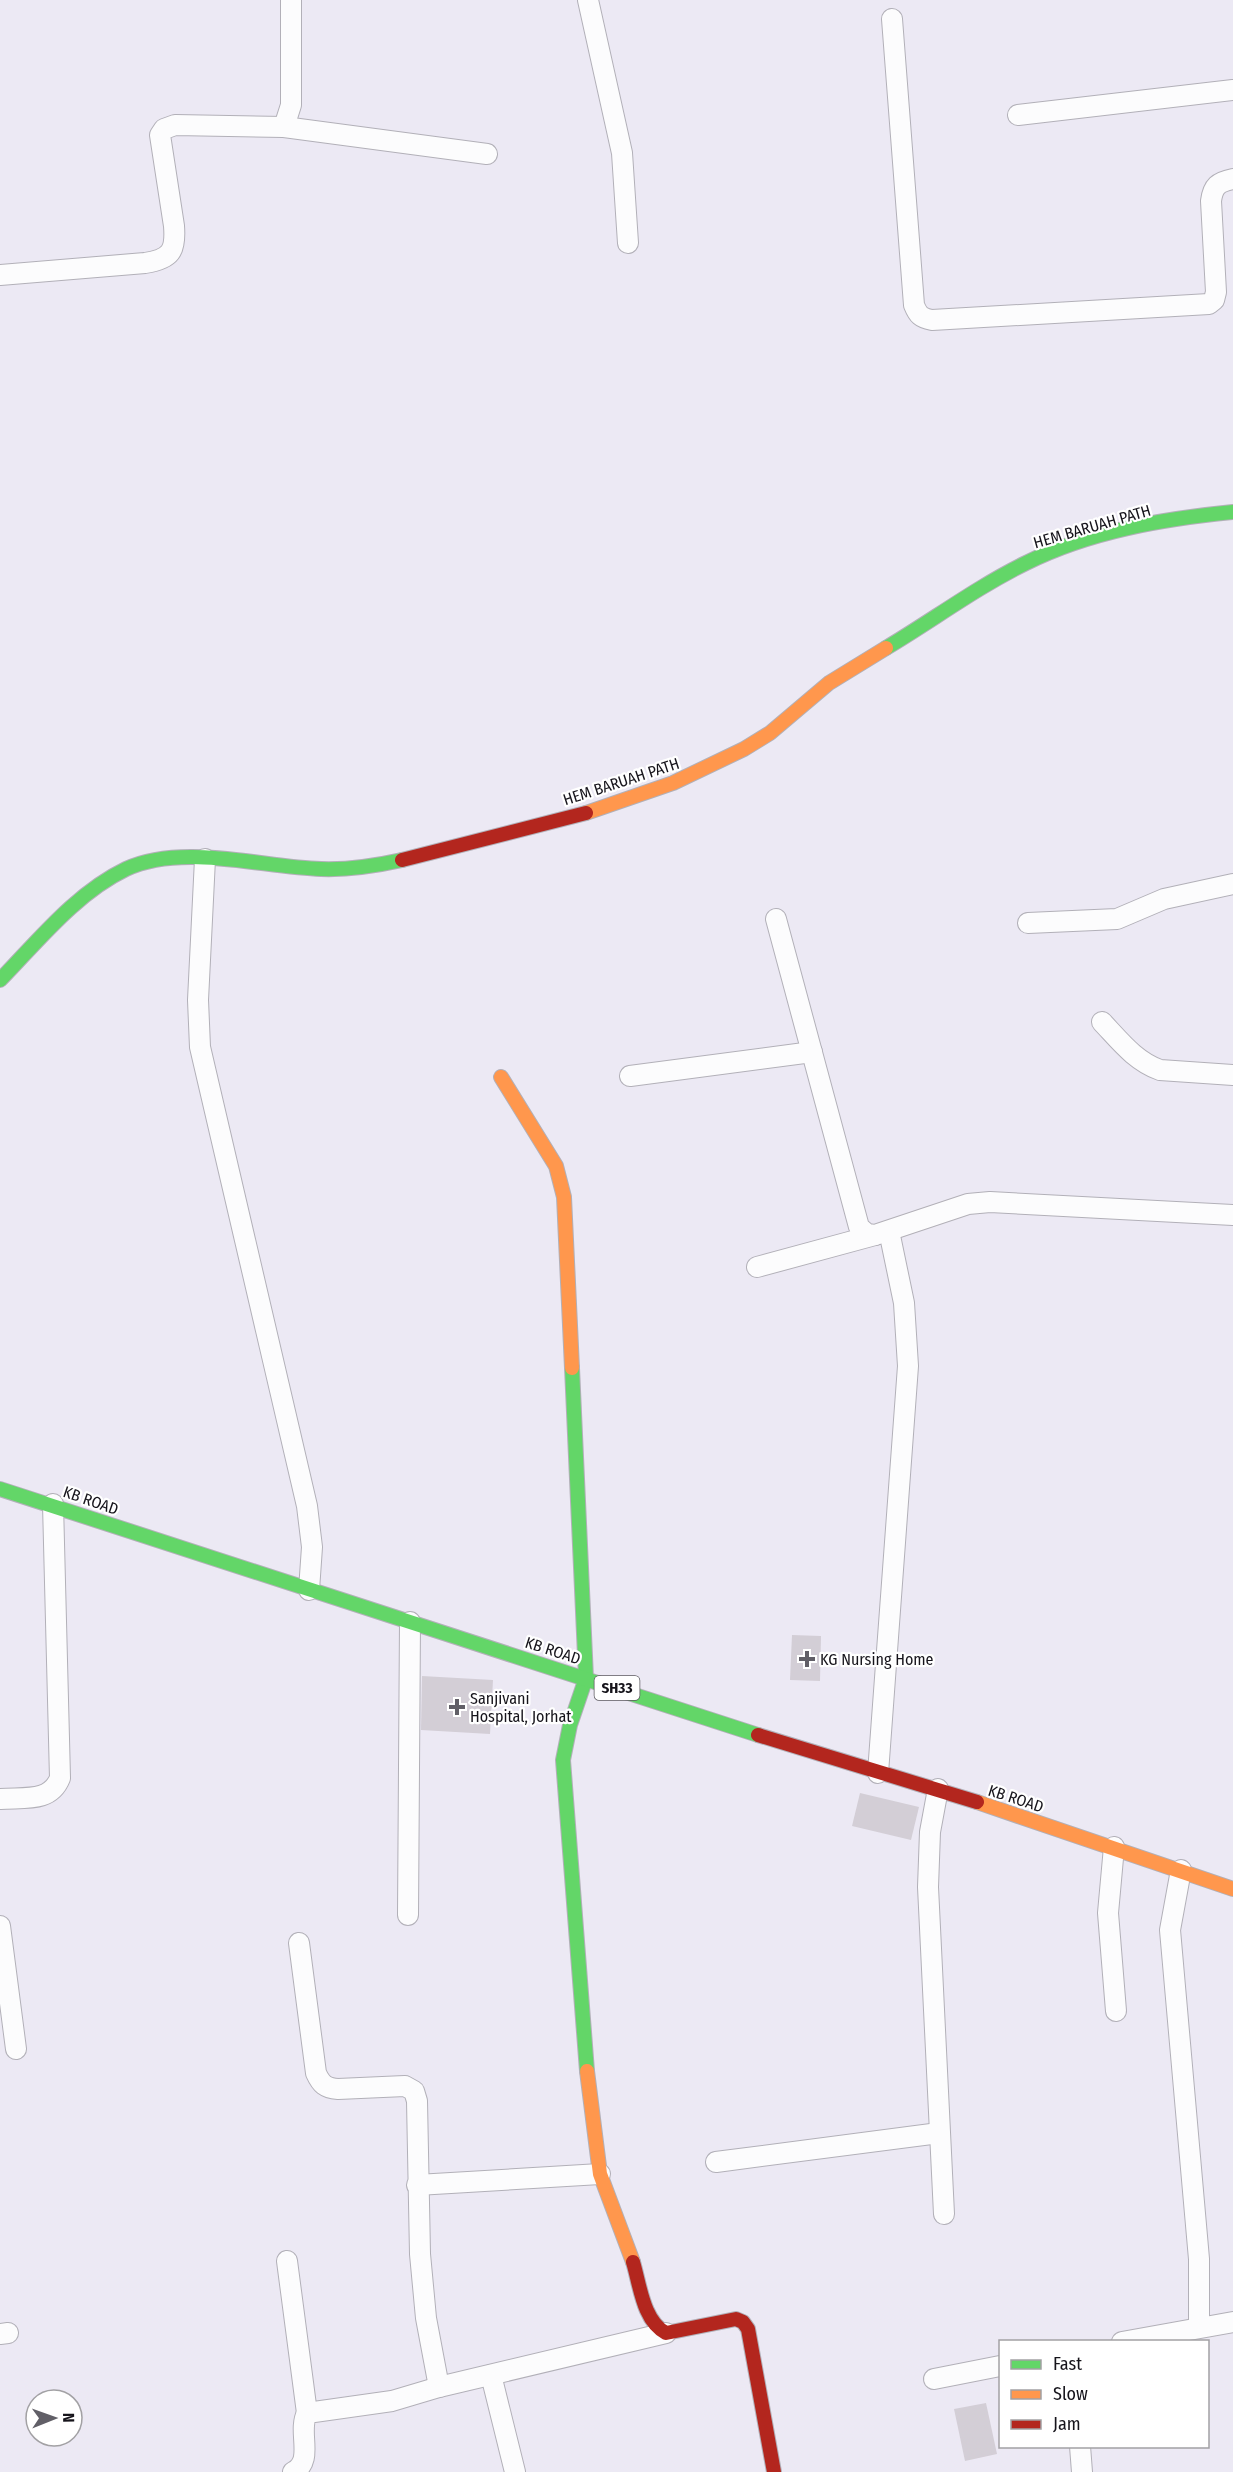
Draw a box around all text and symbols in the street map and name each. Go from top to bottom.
street label: HEM BARUAH PATH [1031,501,1153,552]
street label: HEM BARUAH PATH [561,754,682,809]
street label: KB ROAD [61,1482,121,1519]
street label: KB ROAD [523,1633,583,1668]
marker: KG Nursing Home [798,1650,816,1668]
place label: KG Nursing Home [820,1650,934,1669]
road number: SH33 [594,1676,640,1700]
place label: Sanjivani Hospital, Jorhat [470,1689,572,1726]
marker: Sanjivani Hospital, Jorhat [448,1698,466,1716]
street label: KB ROAD [986,1781,1046,1816]
legend [999,2340,1209,2448]
text: Fast [1053,2353,1082,2375]
text: Slow [1053,2383,1088,2405]
north arrow [24,2388,84,2448]
text: N [59,2413,78,2423]
text: Jam [1053,2413,1081,2435]

